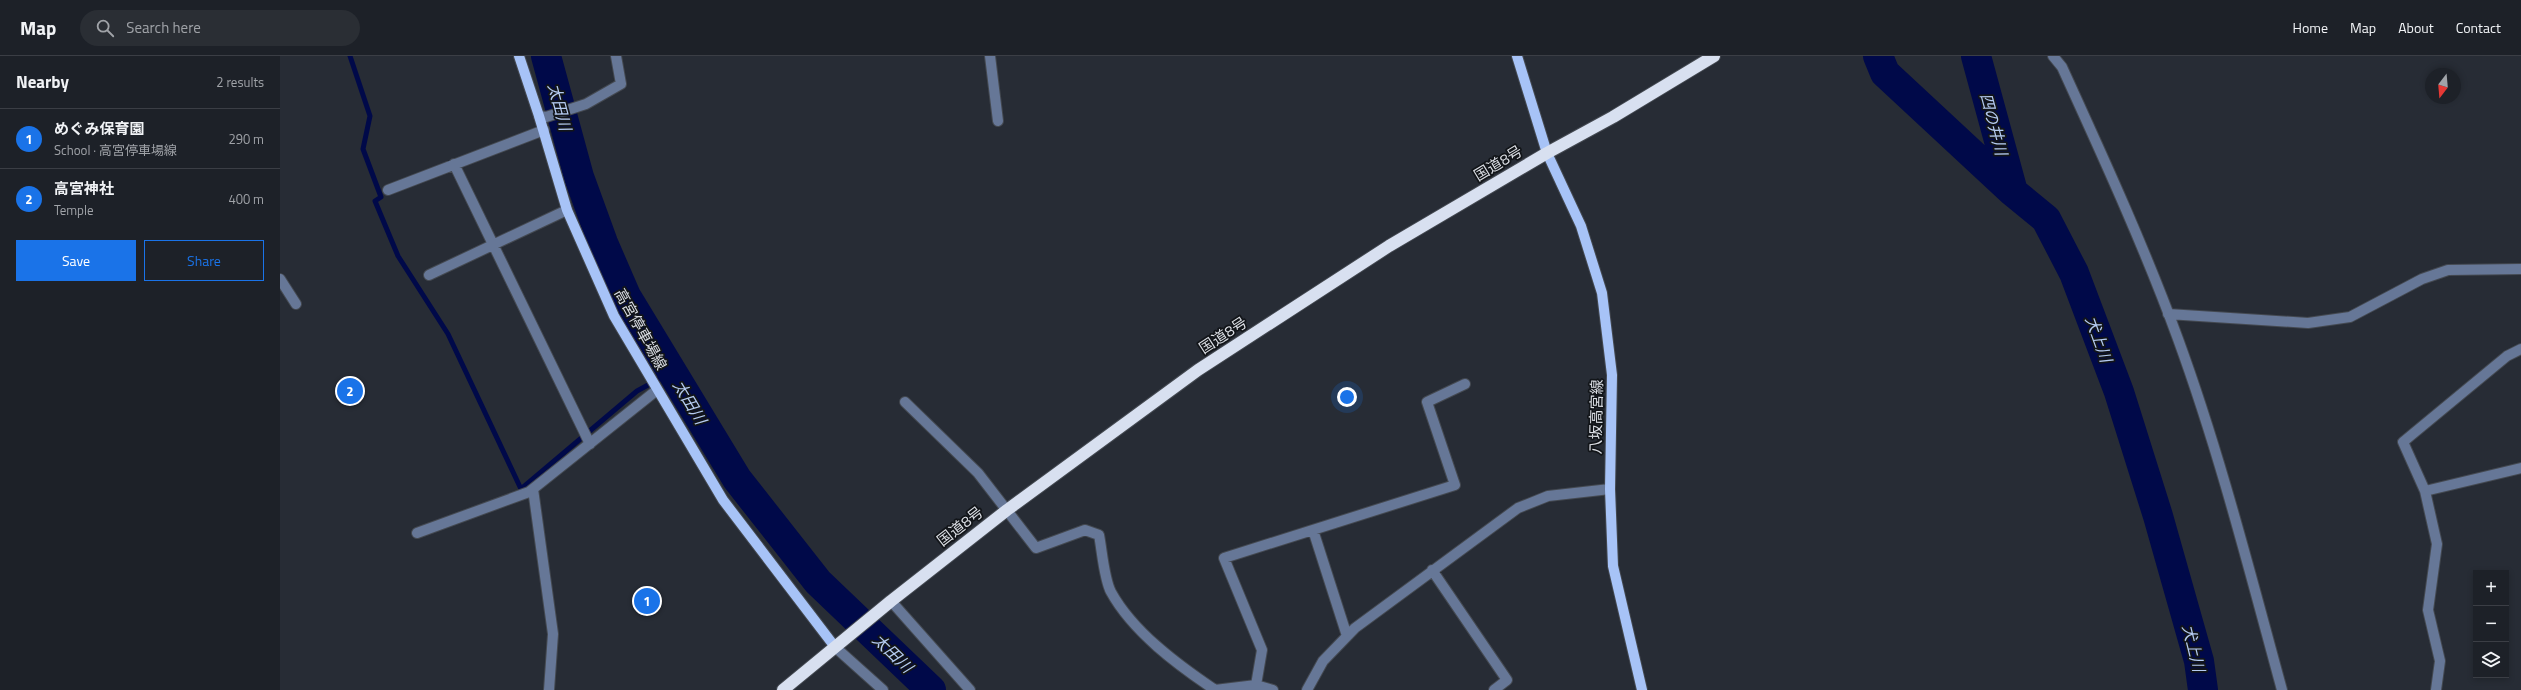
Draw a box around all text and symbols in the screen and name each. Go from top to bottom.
search box [80,10,360,46]
text: Map [20,13,56,42]
text: Search here [126,16,201,39]
icon: search [94,17,116,39]
text: Home [2293,17,2328,38]
text: Map [2350,17,2376,38]
text: About [2398,17,2434,38]
text: Contact [2456,17,2501,38]
north arrow [2425,68,2461,104]
text: Nearby [16,69,69,95]
text: 2 results [216,72,264,92]
water label: 太田川 [542,81,578,135]
water label: 四の井川 [1974,90,2014,160]
text: めぐみ保育園 [54,117,144,140]
text: 1 [25,129,33,149]
text: 290 m [228,129,264,149]
street label: 国道8号 [1469,139,1527,187]
text: School · 高宮停車場線 [54,140,177,160]
text: 高宮神社 [54,177,114,200]
text: 2 [25,189,33,209]
text: 400 m [228,189,264,209]
text: Temple [54,200,94,220]
button: Save [16,240,136,281]
button: Share [144,240,264,281]
street label: 高宮停車場線 [609,284,673,374]
street label: 国道8号 [1194,311,1252,359]
water label: 犬上川 [2080,312,2119,368]
water label: 太田川 [667,375,714,430]
pin: 2 [337,376,363,406]
street label: 八坂高宮線 [1584,379,1608,455]
your location [1337,387,1357,407]
street label: 国道8号 [932,500,988,552]
map controls [2473,570,2509,678]
button: + [2473,570,2509,606]
pin: 1 [634,586,660,616]
button: − [2473,606,2509,642]
water label: 犬上川 [2177,622,2212,676]
water label: 太田川 [867,628,920,680]
button: layers [2473,642,2509,678]

